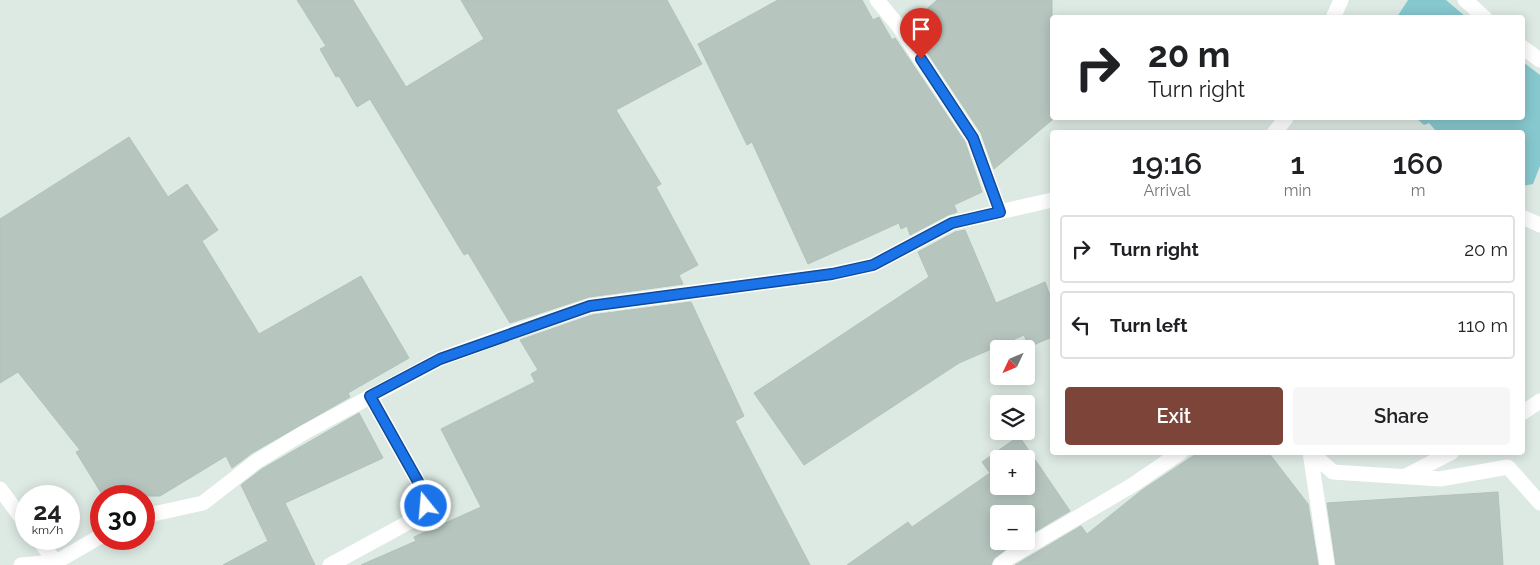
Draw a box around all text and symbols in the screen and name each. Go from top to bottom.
pin [900,8,942,59]
icon: arrive [907,15,935,43]
text: 20 m [1148,34,1230,75]
icon: right [1065,35,1130,100]
text: Turn right [1148,76,1245,102]
text: 19:16 [1131,146,1202,181]
text: 1 [1290,146,1305,181]
text: 160 [1393,146,1444,181]
text: Arrival [1143,181,1190,200]
text: min [1284,181,1311,200]
text: m [1411,181,1425,200]
icon: right [1067,235,1095,263]
text: Turn right [1110,238,1199,260]
text: 20 m [1464,238,1508,260]
icon: left [1067,311,1095,339]
text: Turn left [1110,314,1187,336]
text: 110 m [1458,314,1508,336]
north arrow [990,340,1035,385]
map controls [990,340,1035,550]
button: Exit [1065,387,1283,445]
button: Share [1293,387,1510,445]
button: layers [990,395,1035,440]
button: + [990,450,1035,495]
position arrow [399,479,451,531]
speed limit sign: 30 [90,485,155,550]
text: 24 [33,496,62,526]
button: − [990,505,1035,550]
text: km/h [32,523,63,537]

